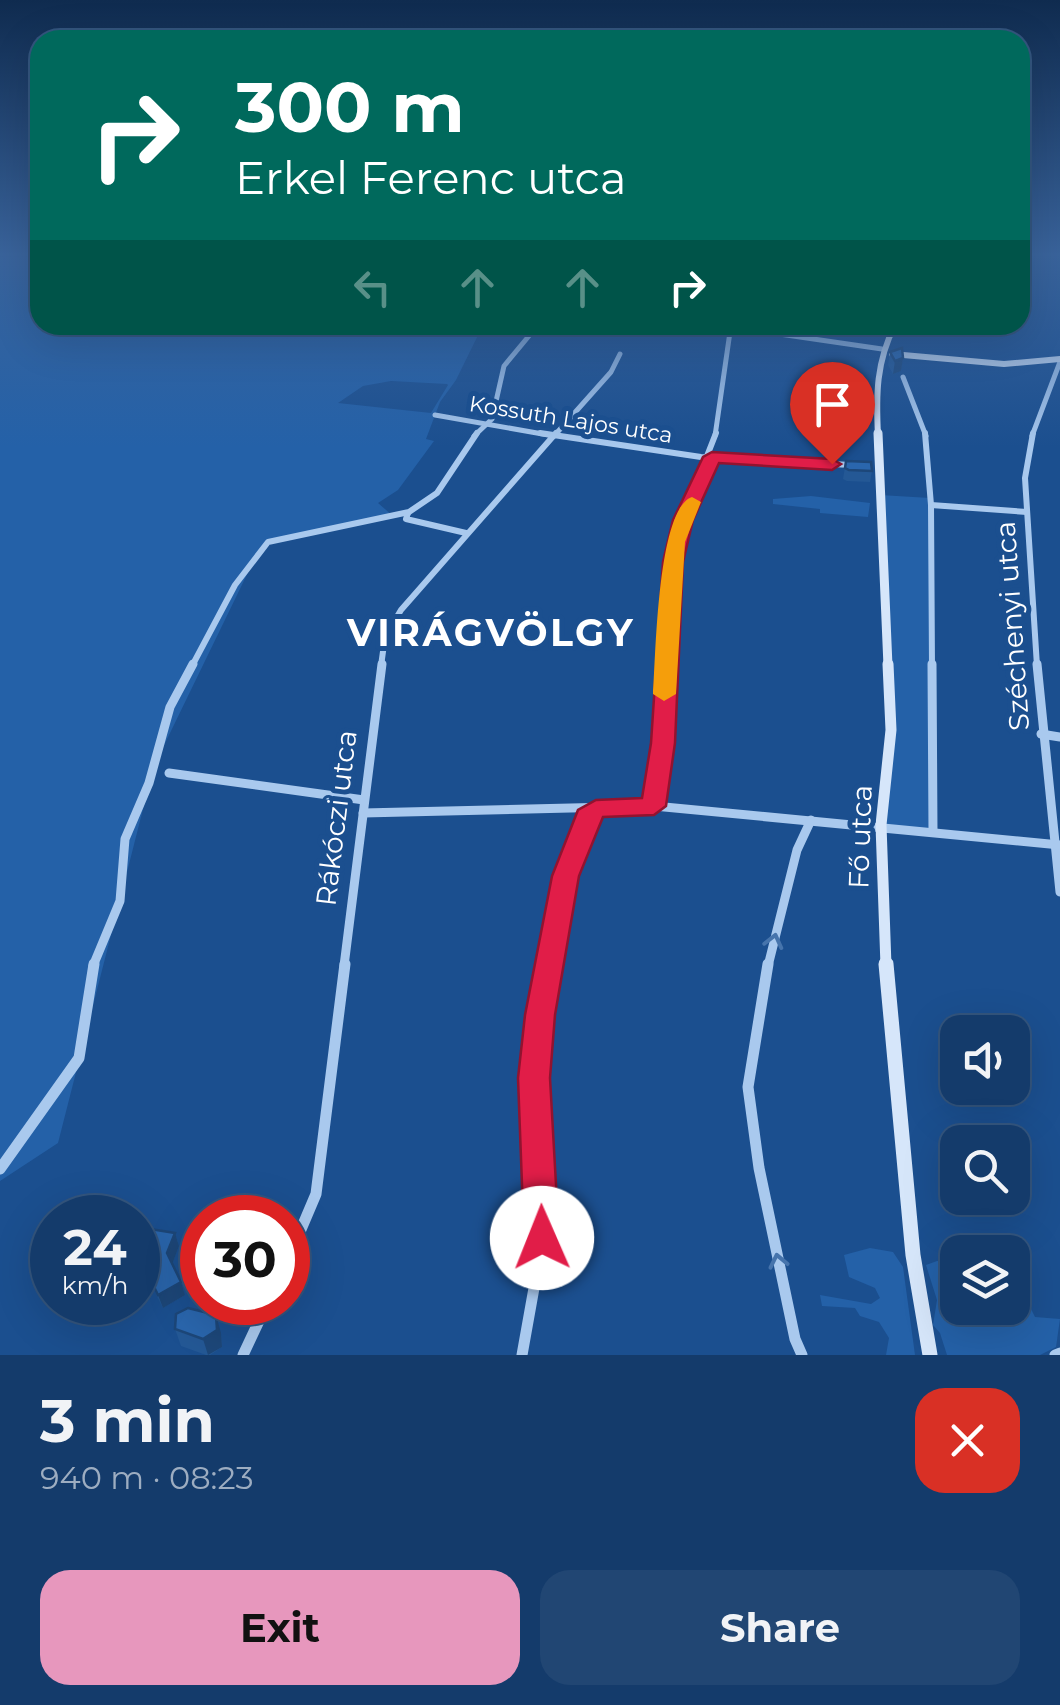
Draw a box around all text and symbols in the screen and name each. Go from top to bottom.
text: 300 m [235,64,465,150]
icon: right [70,70,200,200]
text: Erkel Ferenc utca [235,150,626,205]
icon: left [345,260,400,315]
icon: ahead [450,260,505,315]
icon: ahead [555,260,610,315]
icon: right [660,260,715,315]
pin [790,362,875,465]
icon: arrive [805,377,860,432]
street label: Kossuth Lajos utca [467,390,675,449]
street label: Széchenyi utca [988,520,1036,732]
district label: VIRÁGVÖLGY [346,609,635,656]
street label: Rákóczi utca [308,728,364,908]
street label: Fő utca [841,784,879,890]
one-way arrow [762,933,783,950]
map controls [940,1015,1030,1325]
button: sound [940,1015,1030,1105]
button: search [940,1125,1030,1215]
position arrow [490,1186,594,1290]
speed limit sign: 30 [180,1195,310,1325]
text: 24 [63,1217,127,1278]
button: layers [940,1235,1030,1325]
one-way arrow [769,1253,790,1270]
text: km/h [62,1270,128,1300]
text: 3 min [40,1384,215,1457]
button: close [915,1388,1020,1493]
text: 940 m · 08:23 [40,1458,254,1497]
button: Exit [40,1570,520,1685]
button: Share [540,1570,1020,1685]

